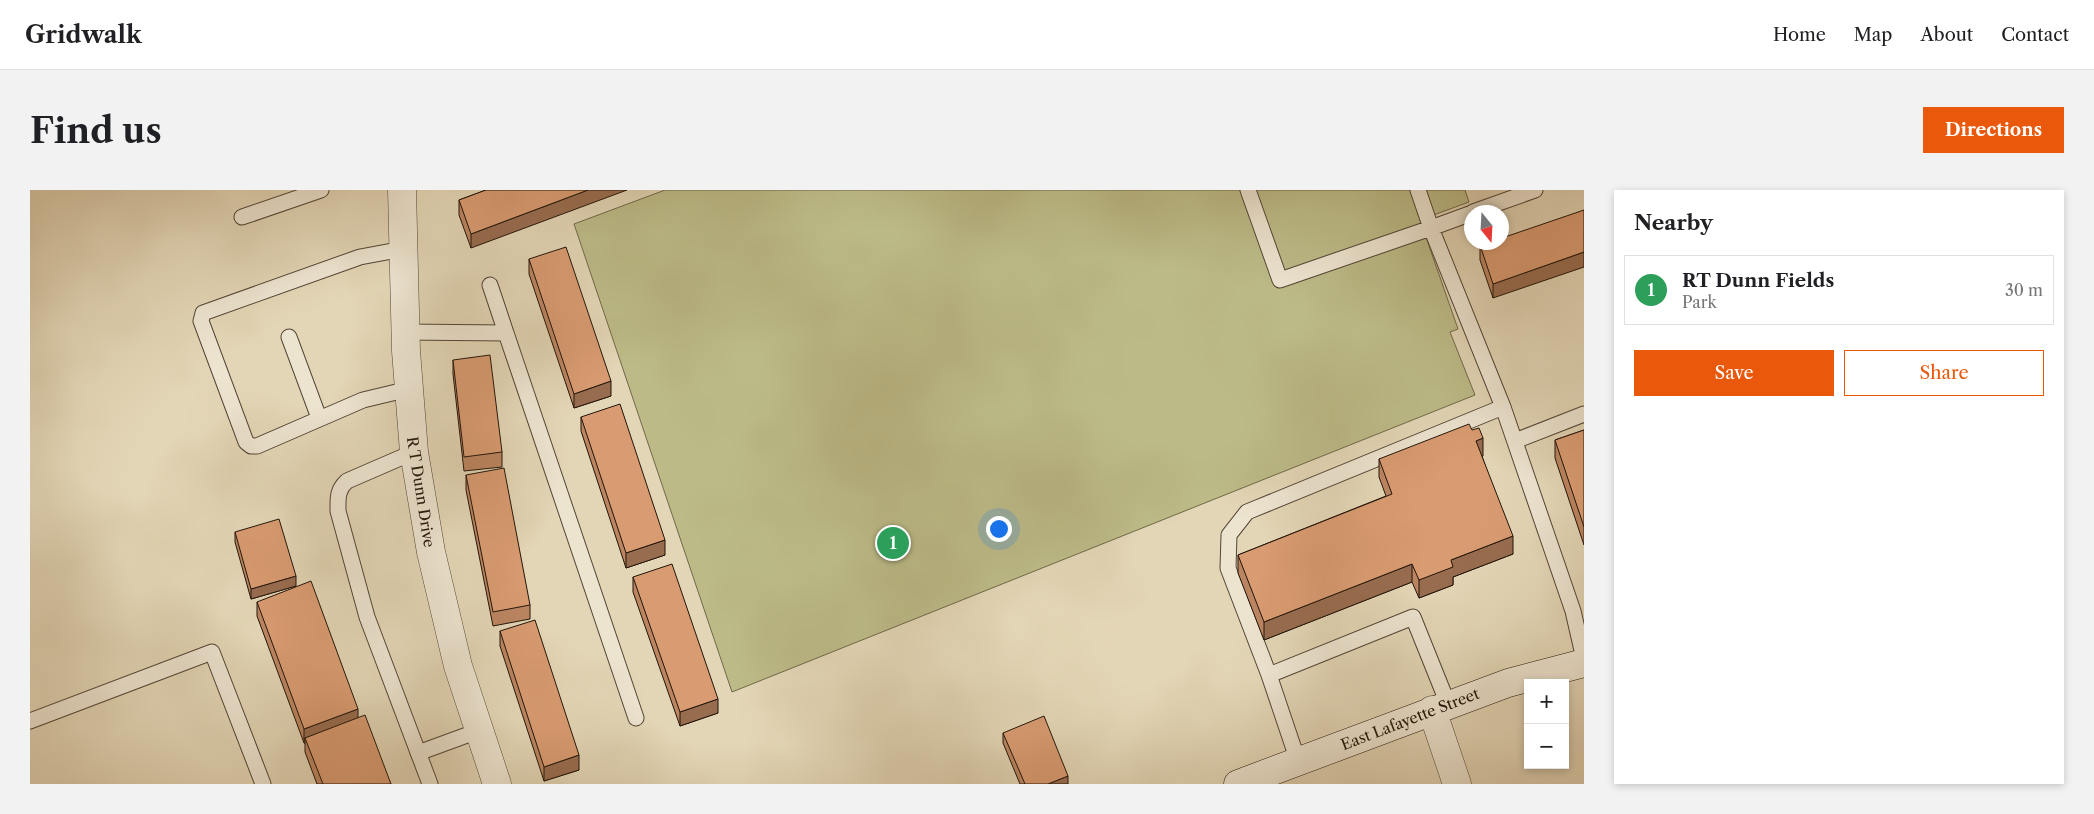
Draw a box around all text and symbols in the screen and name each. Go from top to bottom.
text: Gridwalk [25,20,142,49]
text: Home [1773,24,1826,46]
text: Map [1854,24,1892,46]
text: About [1920,24,1973,46]
text: Contact [2001,24,2069,46]
button: Directions [1923,107,2064,153]
text: Find us [30,109,162,152]
north arrow [1464,205,1509,250]
text: Nearby [1634,210,1713,235]
text: RT Dunn Fields [1682,269,1834,292]
text: 1 [1647,280,1655,300]
text: 30 m [2005,280,2043,300]
text: Park [1682,292,1717,312]
button: Save [1634,350,1834,396]
button: Share [1844,350,2044,396]
street label: R T Dunn Drive [403,435,439,549]
your location [986,516,1012,542]
pin: 1 [877,524,909,562]
map controls [1524,679,1569,769]
button: + [1524,679,1569,724]
street label: East Lafayette Street [1338,684,1482,754]
button: − [1524,724,1569,769]

